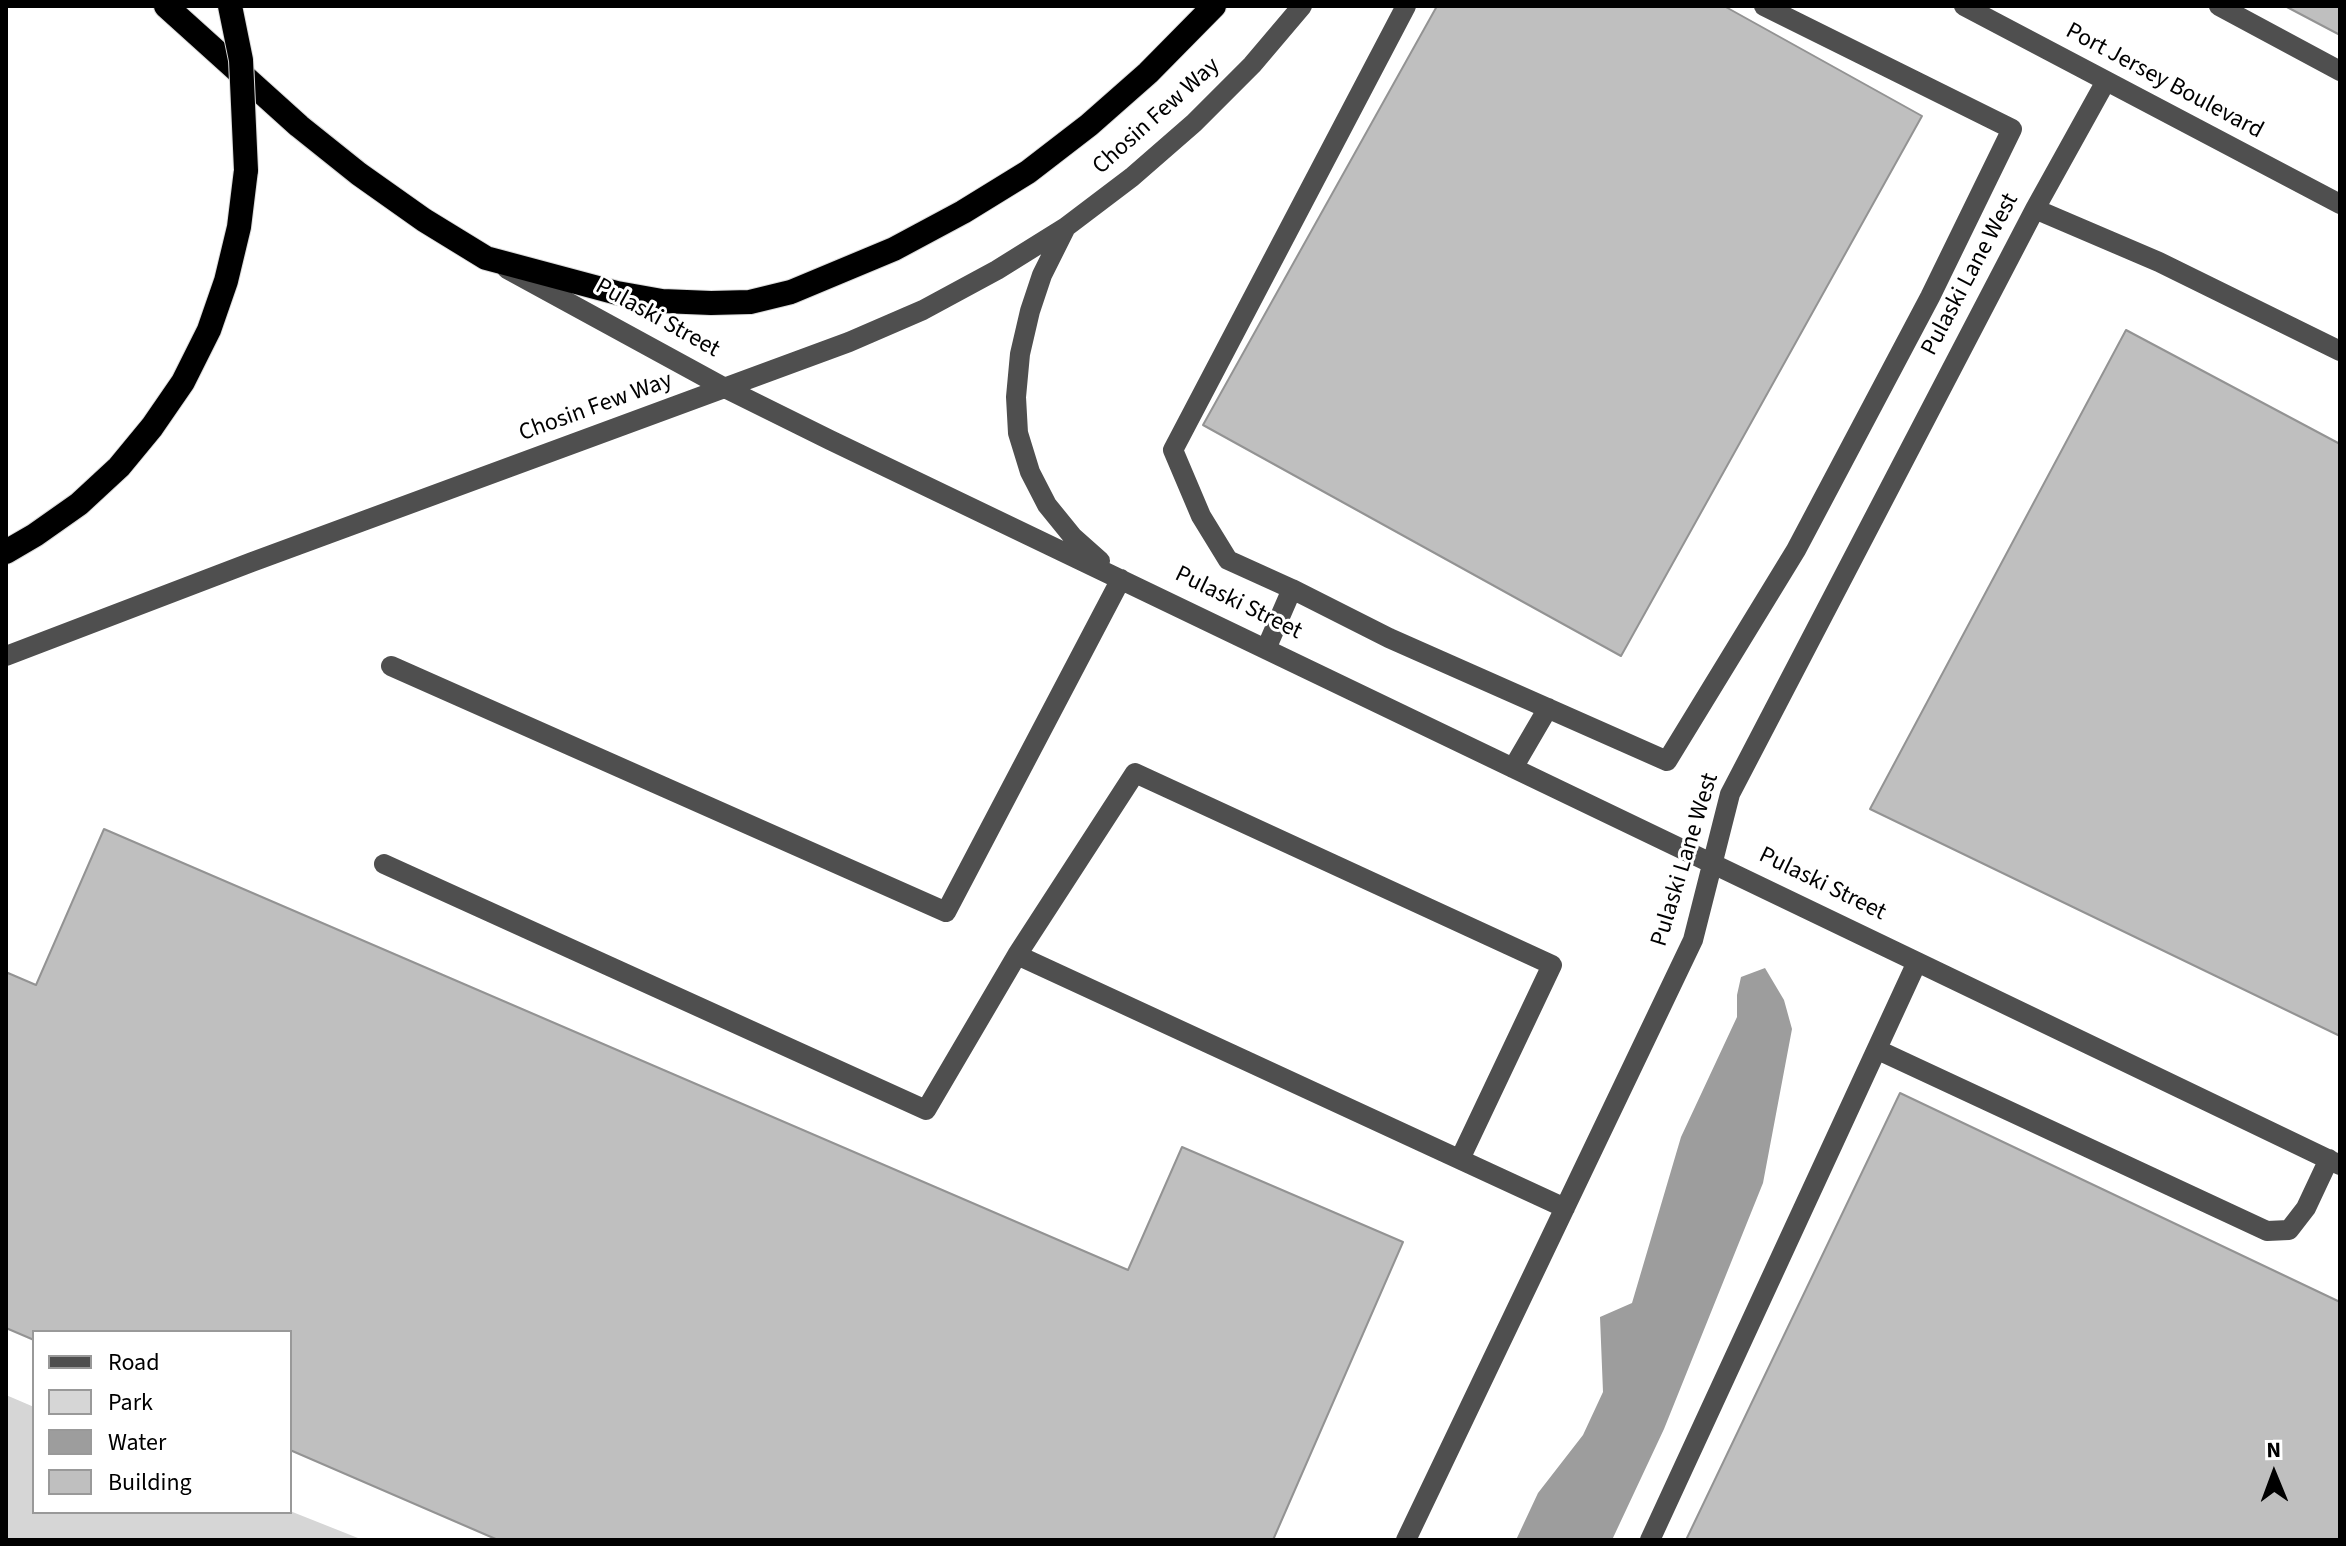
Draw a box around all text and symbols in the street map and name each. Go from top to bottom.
street label: Port Jersey Boulevard [2060,18,2268,146]
street label: Chosin Few Way [1088,52,1226,182]
street label: Pulaski Lane West [1916,189,2026,361]
street label: Pulaski Street [590,273,724,365]
street label: Chosin Few Way [515,367,677,449]
street label: Pulaski Street [1170,561,1306,647]
street label: Pulaski Lane West [1646,770,1726,950]
street label: Pulaski Street [1754,842,1890,928]
legend [32,1330,292,1514]
text: Road [108,1345,160,1380]
text: Park [108,1385,153,1420]
text: Water [108,1425,166,1460]
north arrow [2234,1434,2314,1514]
text: N [2266,1434,2281,1466]
text: Building [108,1465,192,1500]

